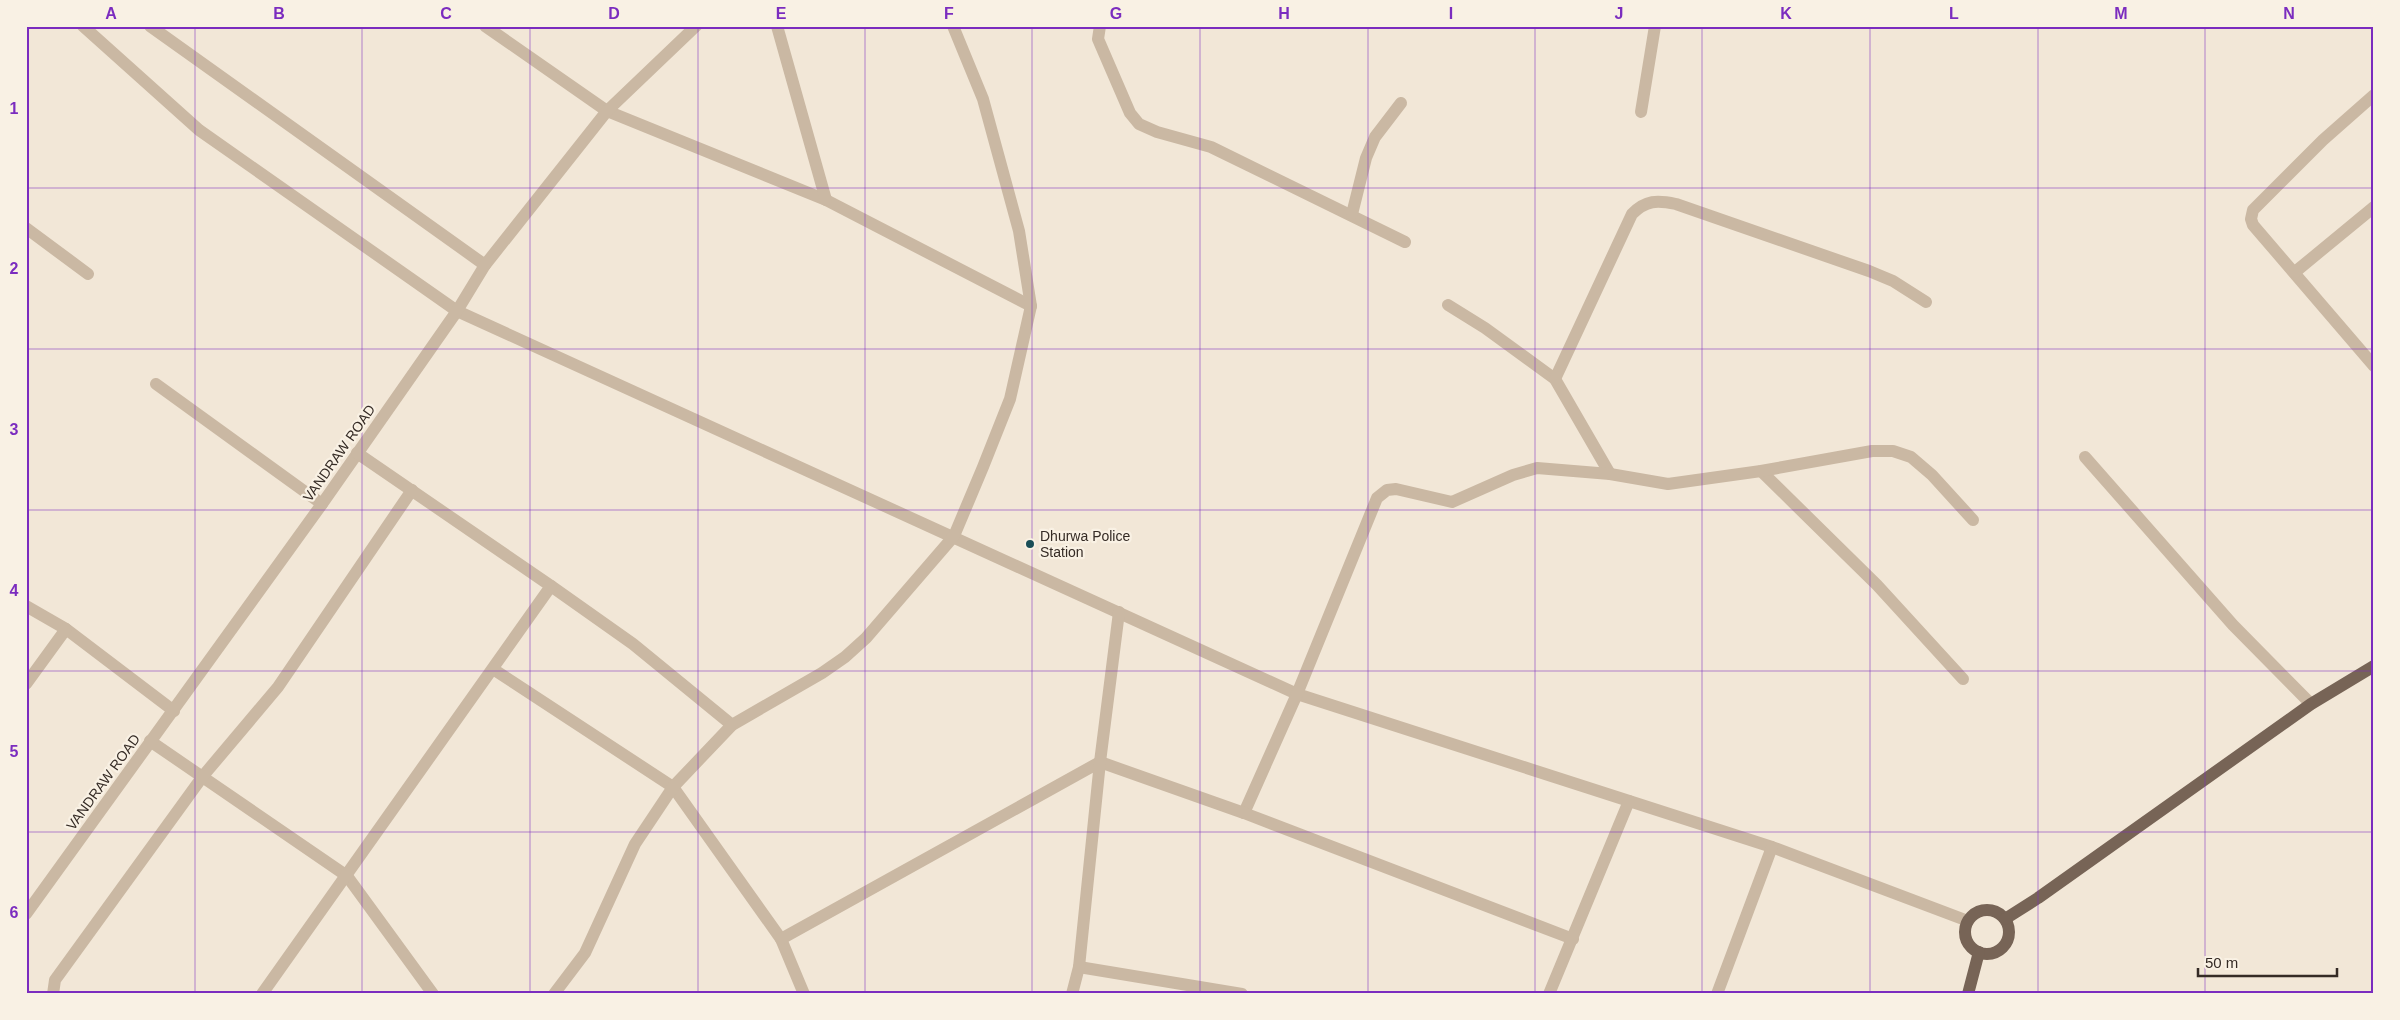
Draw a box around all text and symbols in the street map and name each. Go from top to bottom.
text: A [105,5,117,22]
text: B [273,5,285,22]
text: C [440,5,452,22]
text: D [608,5,620,22]
text: E [776,5,787,22]
text: F [944,5,954,22]
text: G [1110,5,1122,22]
text: H [1278,5,1290,22]
text: I [1449,5,1453,22]
text: J [1615,5,1623,22]
text: K [1780,5,1792,22]
text: L [1949,5,1959,22]
text: M [2114,5,2128,22]
text: N [2283,5,2295,22]
text: 1 [10,100,19,117]
text: 2 [10,260,19,277]
street label: VANDRAW ROAD [300,402,378,504]
text: 3 [10,421,19,438]
place label: Dhurwa Police Station [1040,528,1130,560]
marker: Dhurwa Police Station [1024,538,1036,550]
text: 4 [10,582,19,599]
street label: VANDRAW ROAD [63,731,143,833]
text: 5 [10,743,19,760]
text: 6 [10,904,19,921]
scale bar [2198,945,2336,977]
text: 50 m [2205,954,2238,971]

